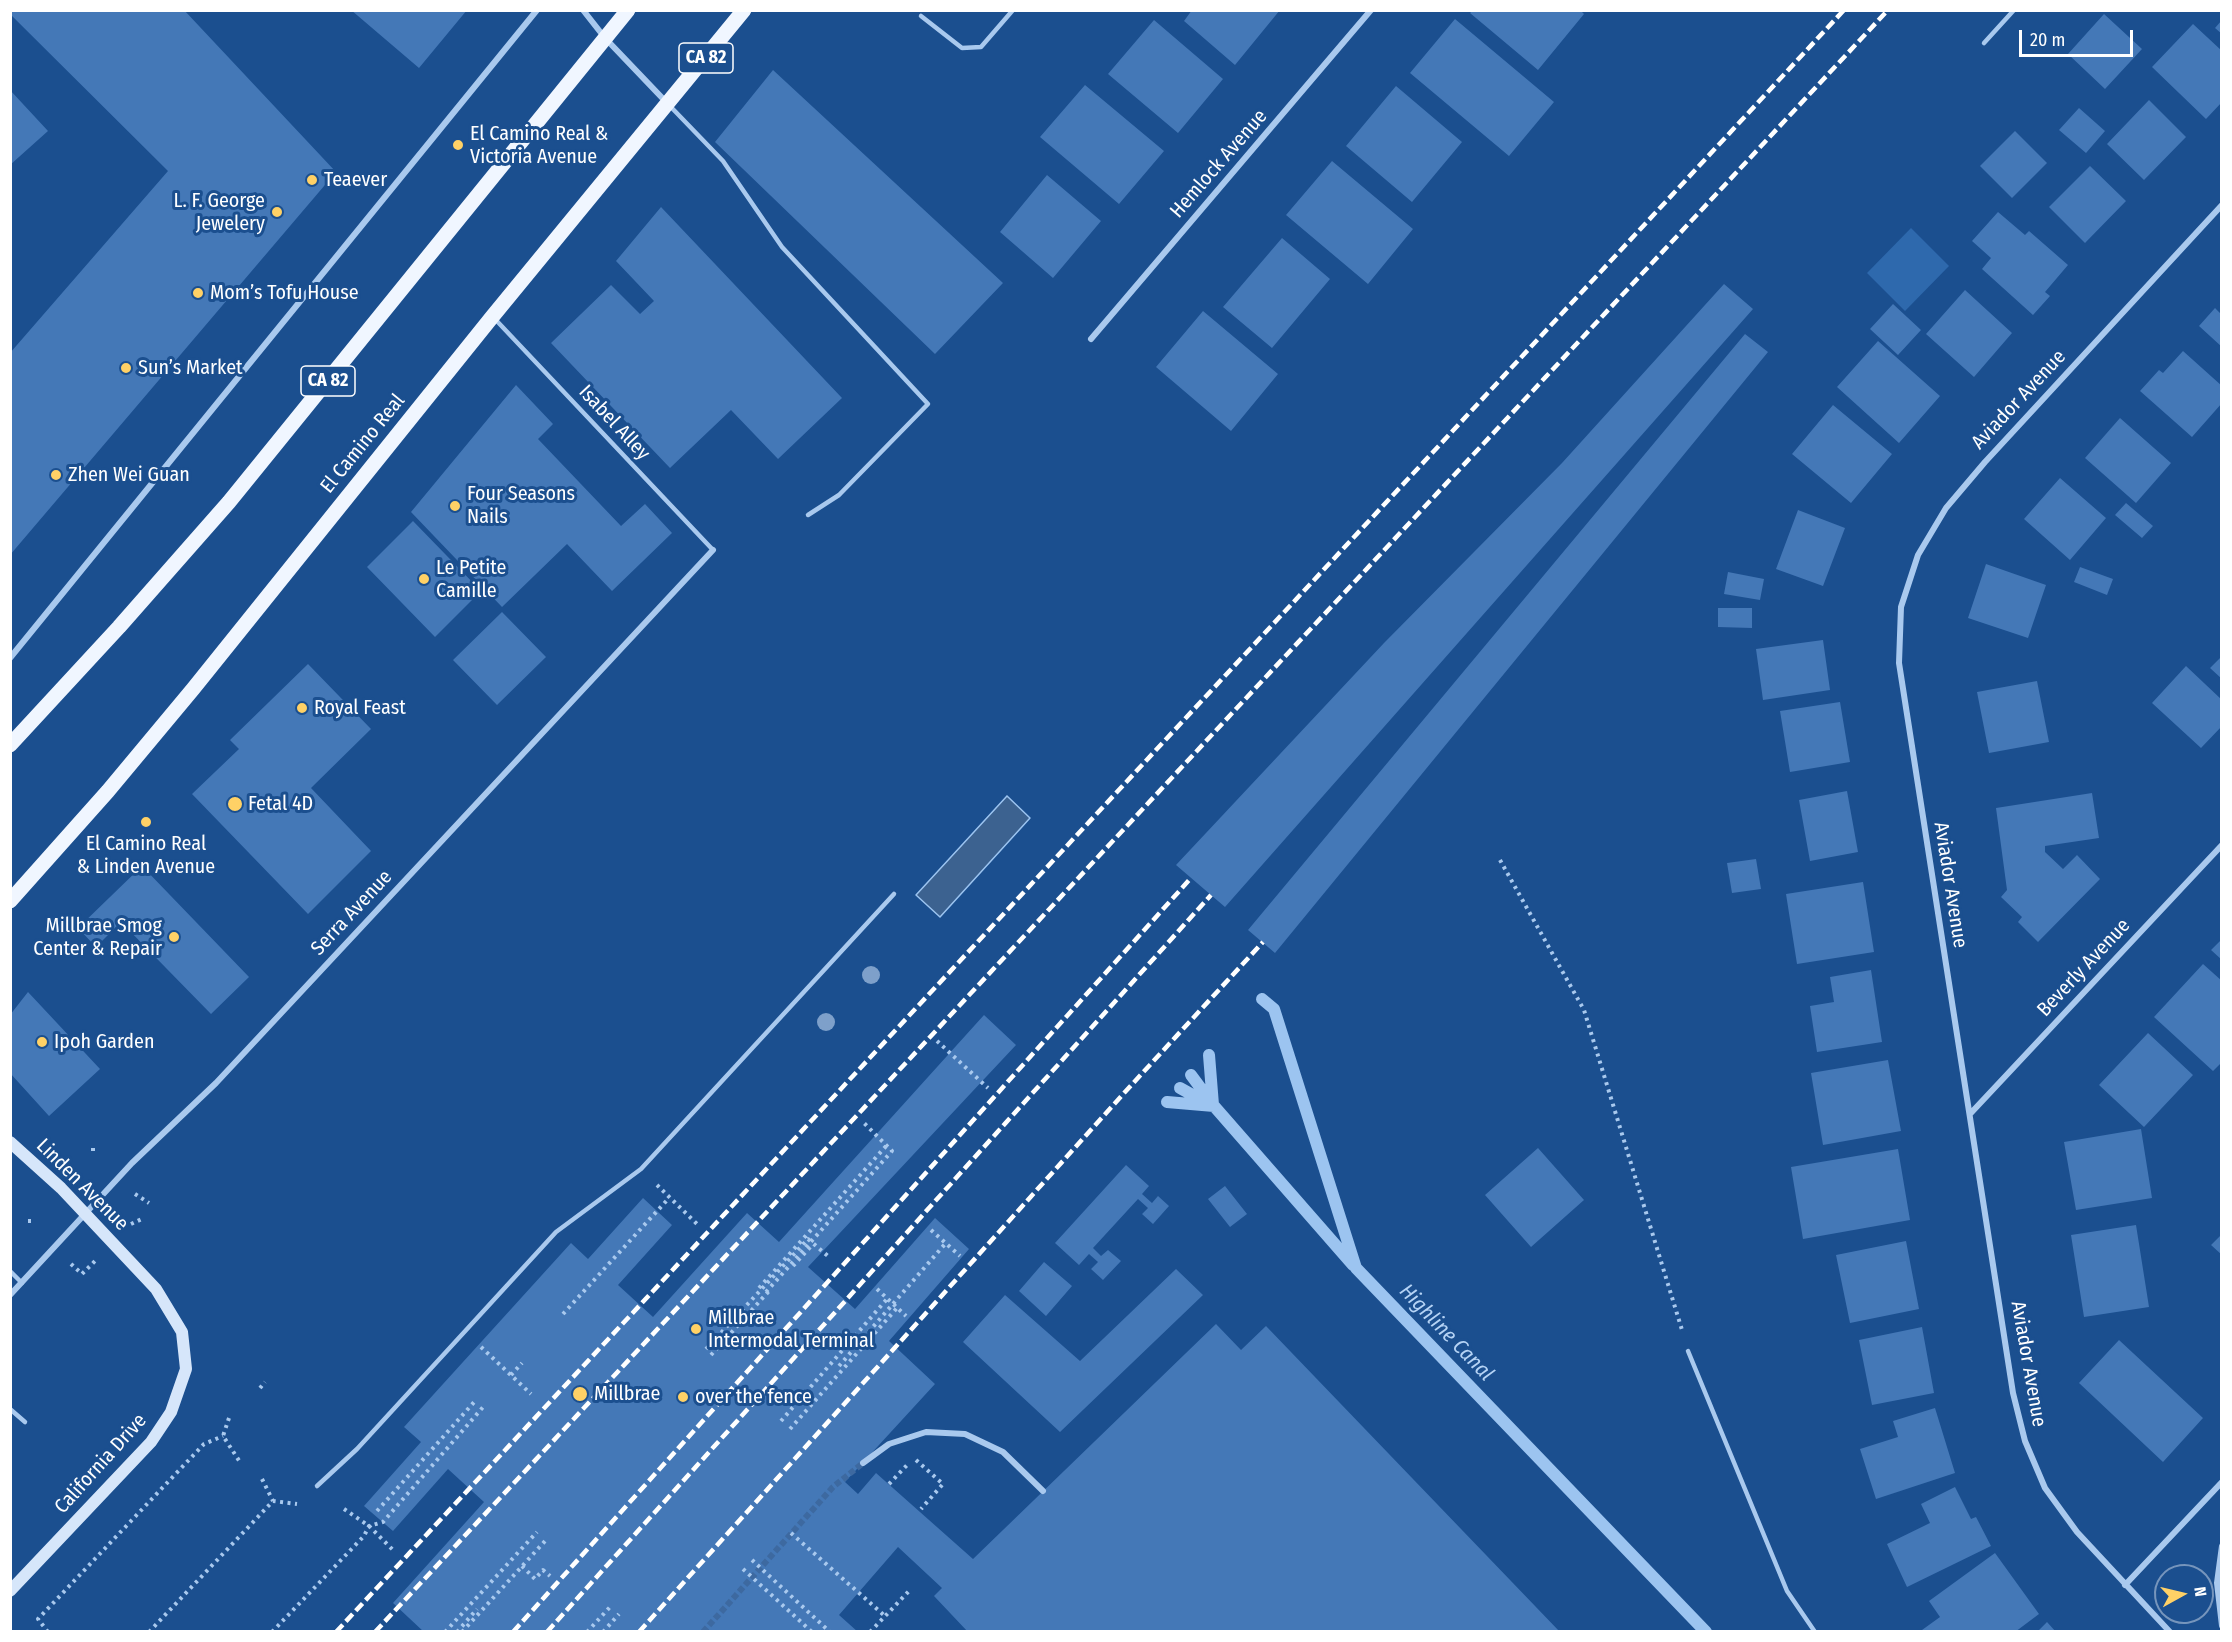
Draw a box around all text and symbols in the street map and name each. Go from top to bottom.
scale bar [2022,18,2136,56]
text: 20 m [2030,29,2065,51]
road number: CA 82 [679,43,733,73]
street label: Hemlock Avenue [1165,105,1273,223]
place label: El Camino Real & Victoria Avenue [470,122,608,169]
marker: El Camino Real & Victoria Avenue [451,138,465,152]
place label: Teaever [324,168,387,192]
marker: Teaever [305,173,319,187]
place label: L. F. George Jewelery [174,189,265,236]
marker: L. F. George Jewelery [270,205,284,219]
place label: Mom’s Tofu House [210,281,359,305]
marker: Mom’s Tofu House [191,286,205,300]
street label: Aviador Avenue [1967,345,2071,455]
place label: Sun’s Market [138,356,243,380]
marker: Sun’s Market [119,361,133,375]
road number: CA 82 [301,366,355,396]
street label: Isabel Alley [573,381,655,465]
street label: El Camino Real [316,390,410,498]
place label: Zhen Wei Guan [68,463,190,487]
marker: Zhen Wei Guan [49,468,63,482]
place label: Four Seasons Nails [467,482,575,529]
marker: Four Seasons Nails [448,499,462,513]
place label: Le Petite Camille [436,556,506,603]
marker: Le Petite Camille [417,572,431,586]
place label: Royal Feast [314,696,406,720]
marker: Royal Feast [295,701,309,715]
place label: Fetal 4D [248,792,313,816]
marker: Fetal 4D [226,795,244,813]
marker: El Camino Real & Linden Avenue [139,815,153,829]
street label: Aviador Avenue [1928,820,1972,950]
place label: El Camino Real & Linden Avenue [77,832,215,879]
street label: Serra Avenue [306,865,398,961]
place label: Millbrae Smog Center & Repair [33,914,162,961]
street label: Beverly Avenue [2033,914,2135,1022]
marker: Millbrae Smog Center & Repair [167,930,181,944]
place label: Ipoh Garden [54,1030,154,1054]
marker: Ipoh Garden [35,1035,49,1049]
street label: Linden Avenue [31,1134,133,1236]
water label: Highline Canal [1394,1279,1498,1387]
street label: Aviador Avenue [2005,1299,2051,1429]
place label: Millbrae Intermodal Terminal [708,1306,874,1353]
marker: Millbrae Intermodal Terminal [689,1322,703,1336]
place label: Millbrae [594,1382,660,1406]
marker: Millbrae [571,1385,589,1403]
place label: over the fence [695,1385,812,1409]
marker: over the fence [676,1390,690,1404]
street label: California Drive [50,1409,152,1519]
north arrow [2154,1564,2214,1624]
text: N [2190,1586,2210,1598]

